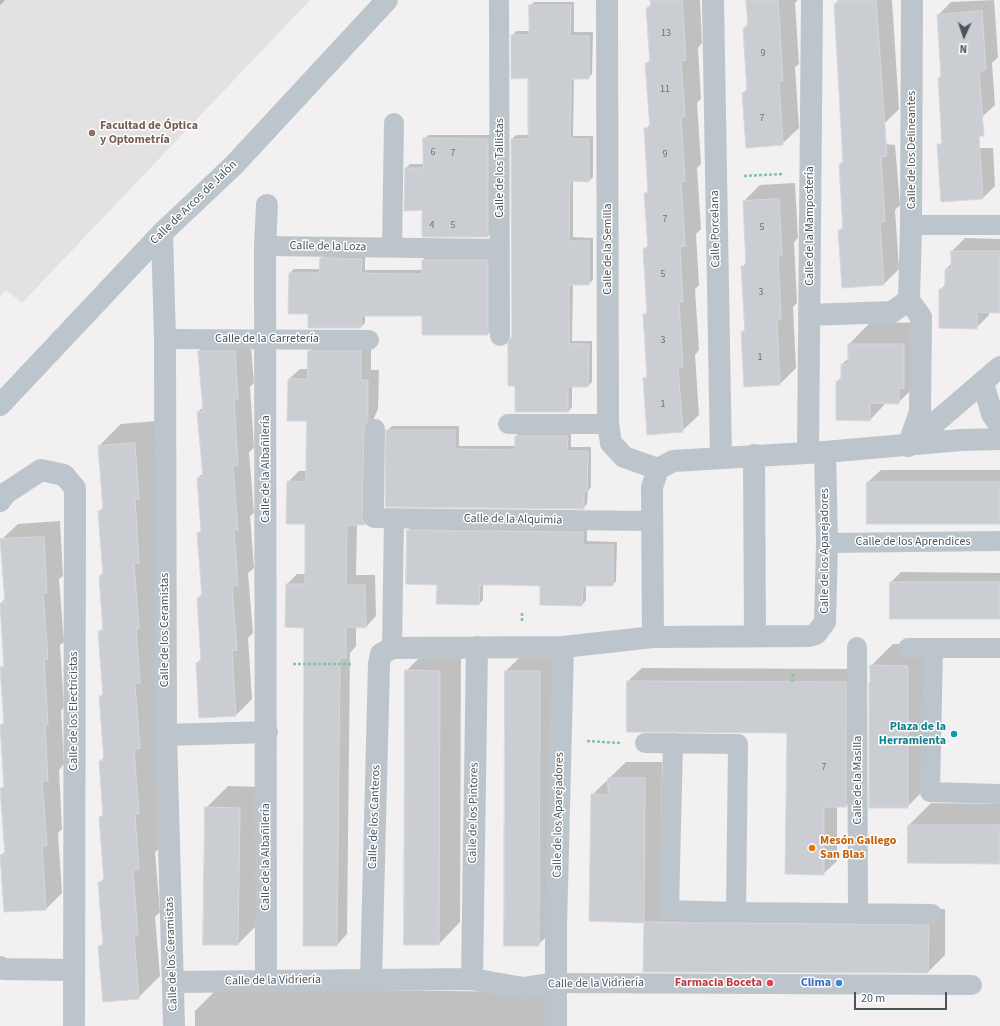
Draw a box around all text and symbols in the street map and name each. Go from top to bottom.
north arrow [944,16,984,56]
house number: 13 [661,28,671,40]
text: N [959,41,967,56]
house number: 9 [761,48,765,60]
house number: 11 [660,84,670,96]
street label: Calle de los Delineantes [905,91,919,209]
house number: 7 [760,113,764,125]
street label: Calle de los Tallistas [493,118,507,218]
place label: Facultad de Óptica y Optometría [100,119,198,147]
marker: Facultad de Óptica y Optometría [87,128,97,138]
house number: 6 [431,147,435,159]
house number: 7 [451,148,455,160]
house number: 9 [663,149,667,161]
street label: Calle de Arcos de Jalón [148,158,240,248]
street label: Calle de la Mampostería [803,166,817,286]
street label: Calle Porcelana [708,190,724,268]
street label: Calle de la Semilla [601,203,615,295]
house number: 7 [663,214,667,226]
house number: 4 [430,220,434,232]
house number: 5 [451,220,455,232]
house number: 5 [760,222,764,234]
street label: Calle de la Loza [289,239,367,255]
house number: 5 [661,269,665,281]
house number: 3 [759,287,763,299]
street label: Calle de la Carretería [215,332,319,346]
house number: 3 [661,335,665,347]
house number: 1 [758,352,762,364]
house number: 1 [661,399,665,411]
street label: Calle de la Albañilería [259,415,273,523]
street label: Calle de los Aparejadores [818,488,832,614]
street label: Calle de la Alquimia [464,512,562,528]
street label: Calle de los Aprendices [856,535,970,549]
street label: Calle de los Ceramistas [158,573,172,687]
street label: Calle de los Electricistas [67,651,81,771]
place label: Plaza de la Herramienta [879,720,946,748]
marker: Plaza de la Herramienta [949,729,959,739]
street label: Calle de la Masilla [851,736,865,824]
street label: Calle de los Aparejadores [551,752,567,878]
street label: Calle de los Pintores [466,762,482,864]
house number: 7 [822,762,826,774]
street label: Calle de los Canteros [366,765,384,869]
street label: Calle de la Albañilería [259,803,273,911]
place label: Mesón Gallego San Blas [820,834,896,862]
marker: Mesón Gallego San Blas [807,843,817,853]
street label: Calle de los Ceramistas [163,896,181,1012]
street label: Calle de la Vidriería [225,973,321,989]
street label: Calle de la Vidriería [548,976,644,992]
place label: Farmacia Boceta [675,976,762,990]
place label: Clima [801,976,831,990]
marker: Farmacia Boceta [765,978,775,988]
marker: Clima [834,978,844,988]
scale bar [856,984,949,1010]
text: 20 m [861,990,885,1007]

